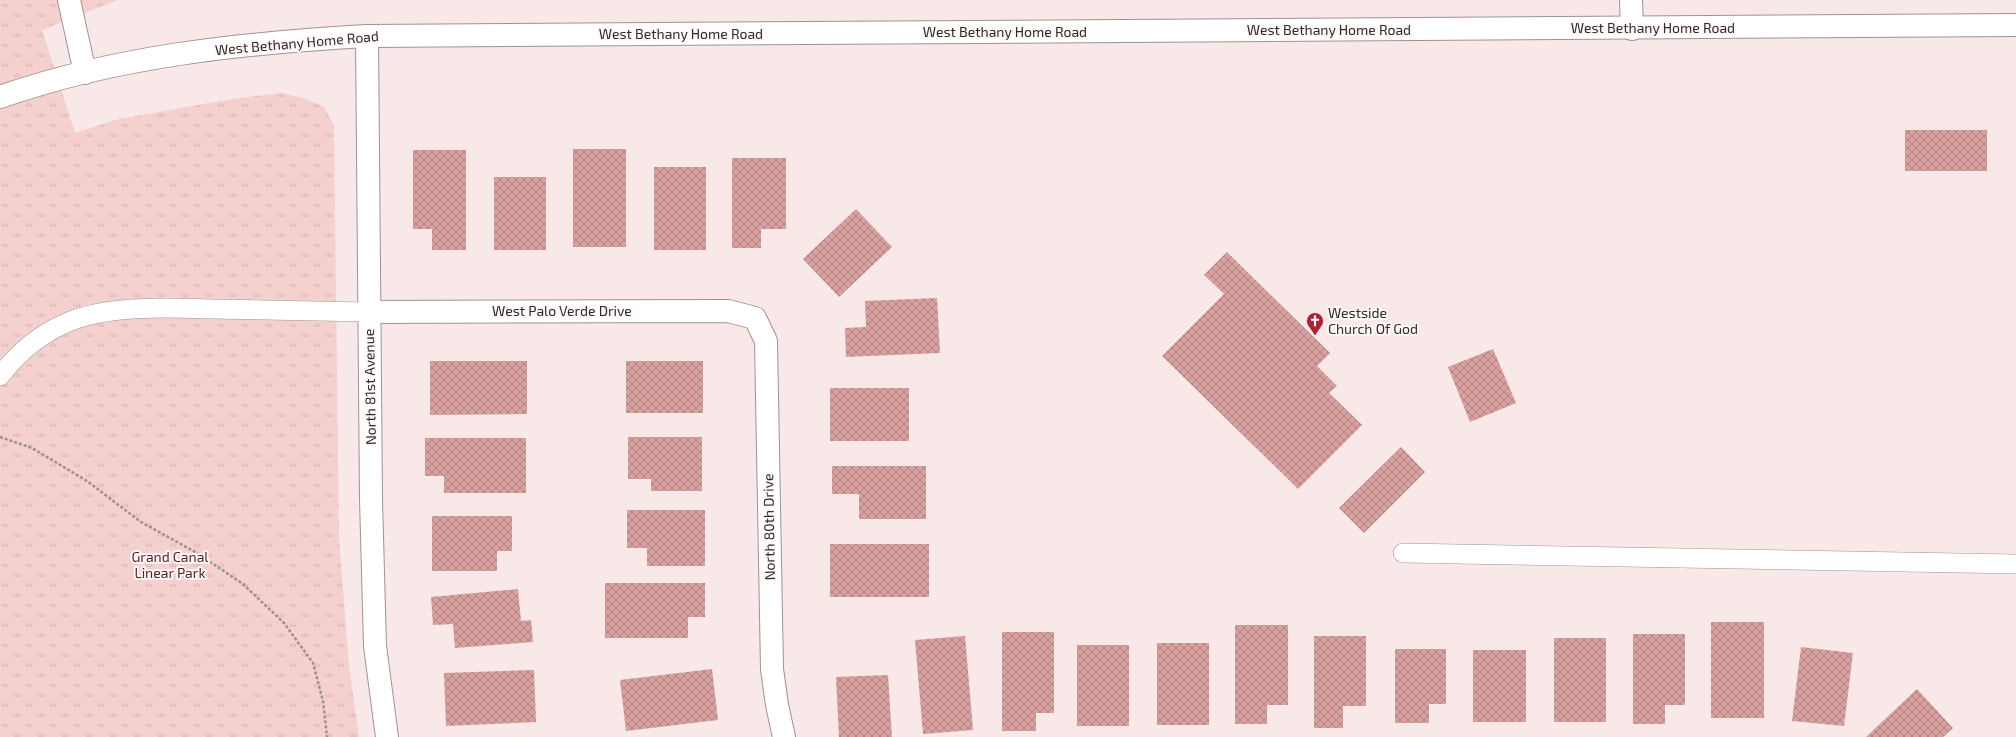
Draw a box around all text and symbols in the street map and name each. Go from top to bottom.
street label: West Bethany Home Road [1571,19,1735,36]
street label: West Bethany Home Road [1247,21,1411,38]
street label: West Bethany Home Road [923,23,1087,40]
street label: West Bethany Home Road [599,25,763,42]
street label: West Bethany Home Road [214,27,380,58]
street label: West Palo Verde Drive [492,302,632,319]
place label: Westside Church Of God [1328,304,1418,337]
church icon: Westside Church Of God [1305,311,1325,336]
street label: North 81st Avenue [360,329,379,445]
street label: North 80th Drive [759,473,778,581]
park label: Grand Canal Linear Park [131,548,209,581]

